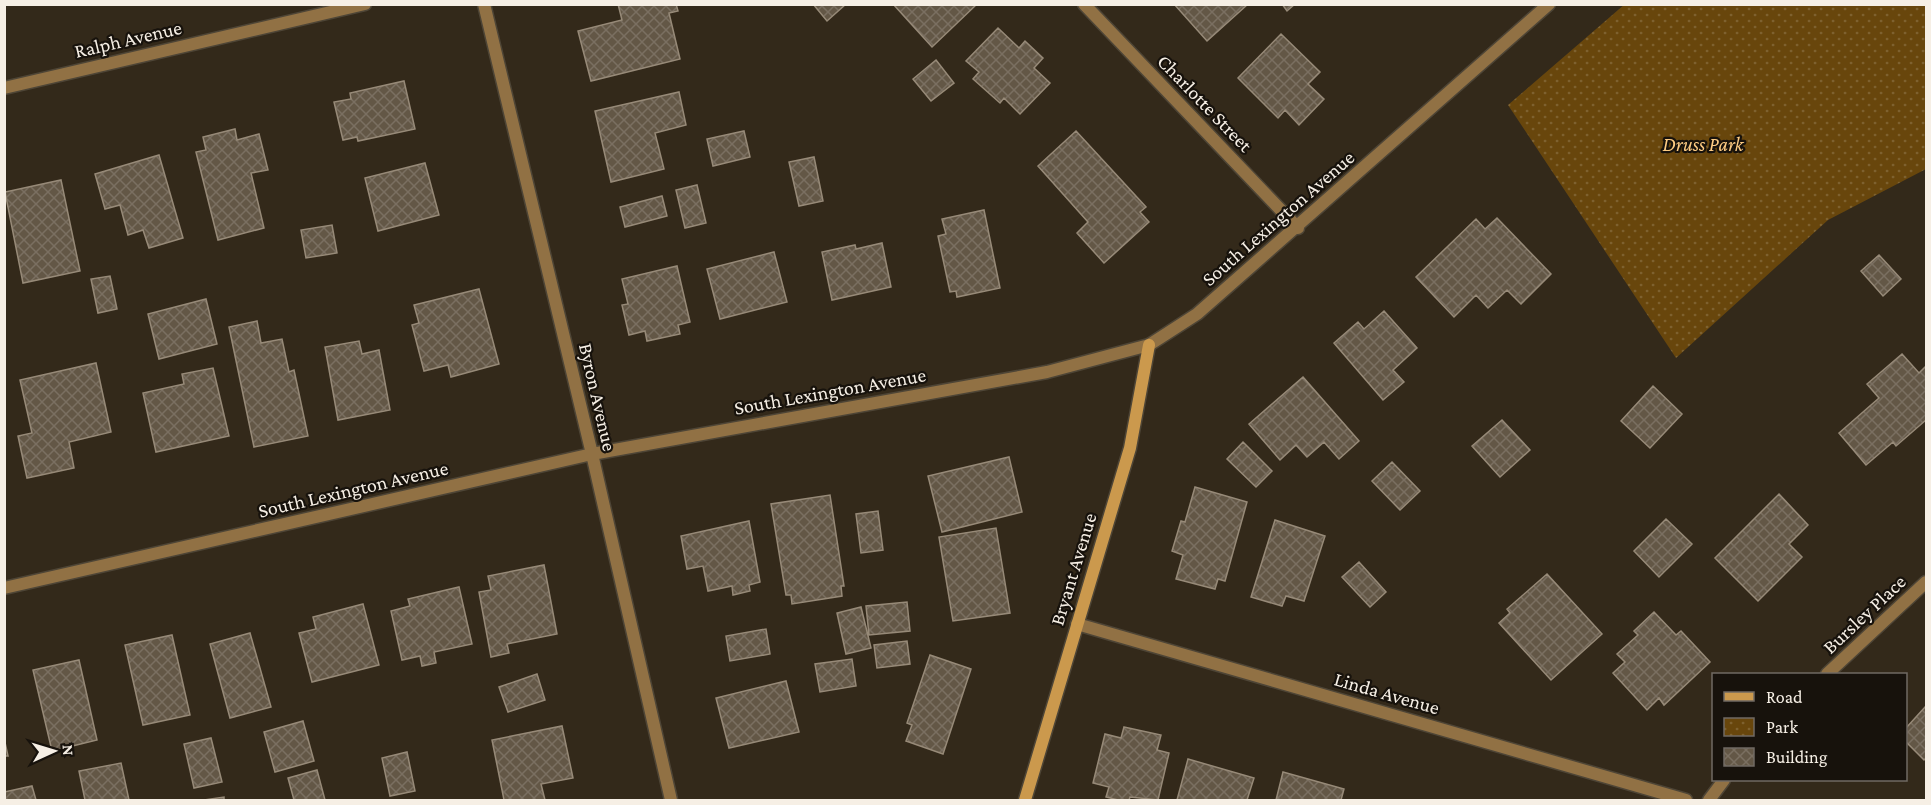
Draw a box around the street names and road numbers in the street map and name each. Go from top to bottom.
street label: Ralph Avenue [72,16,184,63]
street label: Charlotte Street [1153,50,1257,156]
street label: South Lexington Avenue [1197,146,1359,291]
street label: Byron Avenue [574,341,621,454]
street label: South Lexington Avenue [732,363,928,420]
street label: South Lexington Avenue [256,456,451,523]
street label: Bryant Avenue [1045,510,1102,628]
street label: Bursley Place [1818,570,1911,659]
street label: Linda Avenue [1332,667,1442,719]

